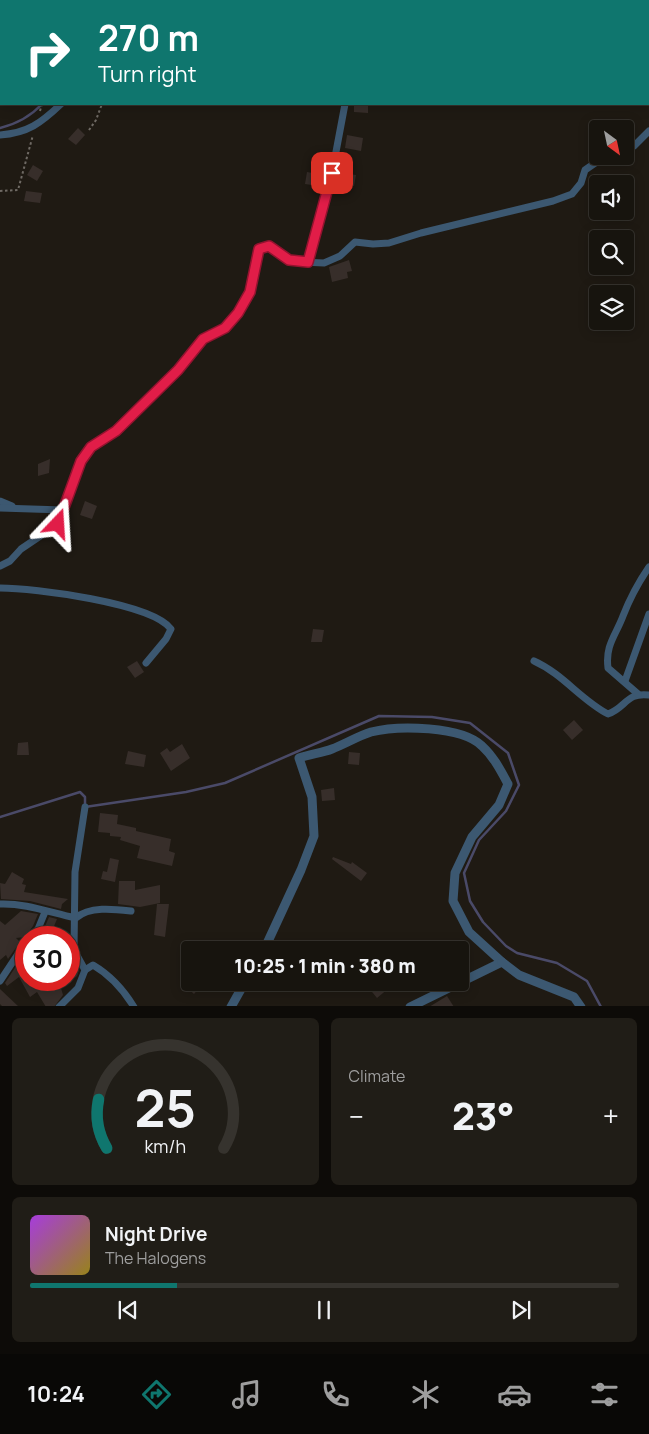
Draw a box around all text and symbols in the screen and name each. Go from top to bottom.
text: 270 m [98,14,199,62]
icon: right [15,20,80,85]
text: Turn right [98,59,196,89]
north arrow [589,120,634,165]
map controls [589,120,634,330]
pin [311,152,353,194]
icon: arrive [318,159,346,187]
button: sound [589,175,634,220]
button: search [589,230,634,275]
button: layers [589,285,634,330]
position arrow [31,497,83,549]
speed limit sign: 30 [15,926,80,991]
text: 10:25 · 1 min · 380 m [234,953,416,979]
text: Climate [349,1065,405,1087]
text: 25 [135,1072,196,1143]
text: 23° [452,1089,514,1141]
text: − [349,1097,364,1135]
text: + [603,1097,619,1135]
text: km/h [144,1134,186,1158]
text: Night Drive [105,1221,207,1247]
text: The Halogens [105,1247,206,1269]
icon: previous [114,1296,142,1324]
icon: pause [310,1296,338,1324]
icon: next [507,1296,535,1324]
icon: directions [139,1377,174,1412]
icon: music [229,1377,264,1412]
icon: phone [318,1377,353,1412]
icon: climate [408,1377,443,1412]
icon: car [497,1377,532,1412]
icon: filters [587,1377,622,1412]
text: 10:24 [27,1379,85,1409]

